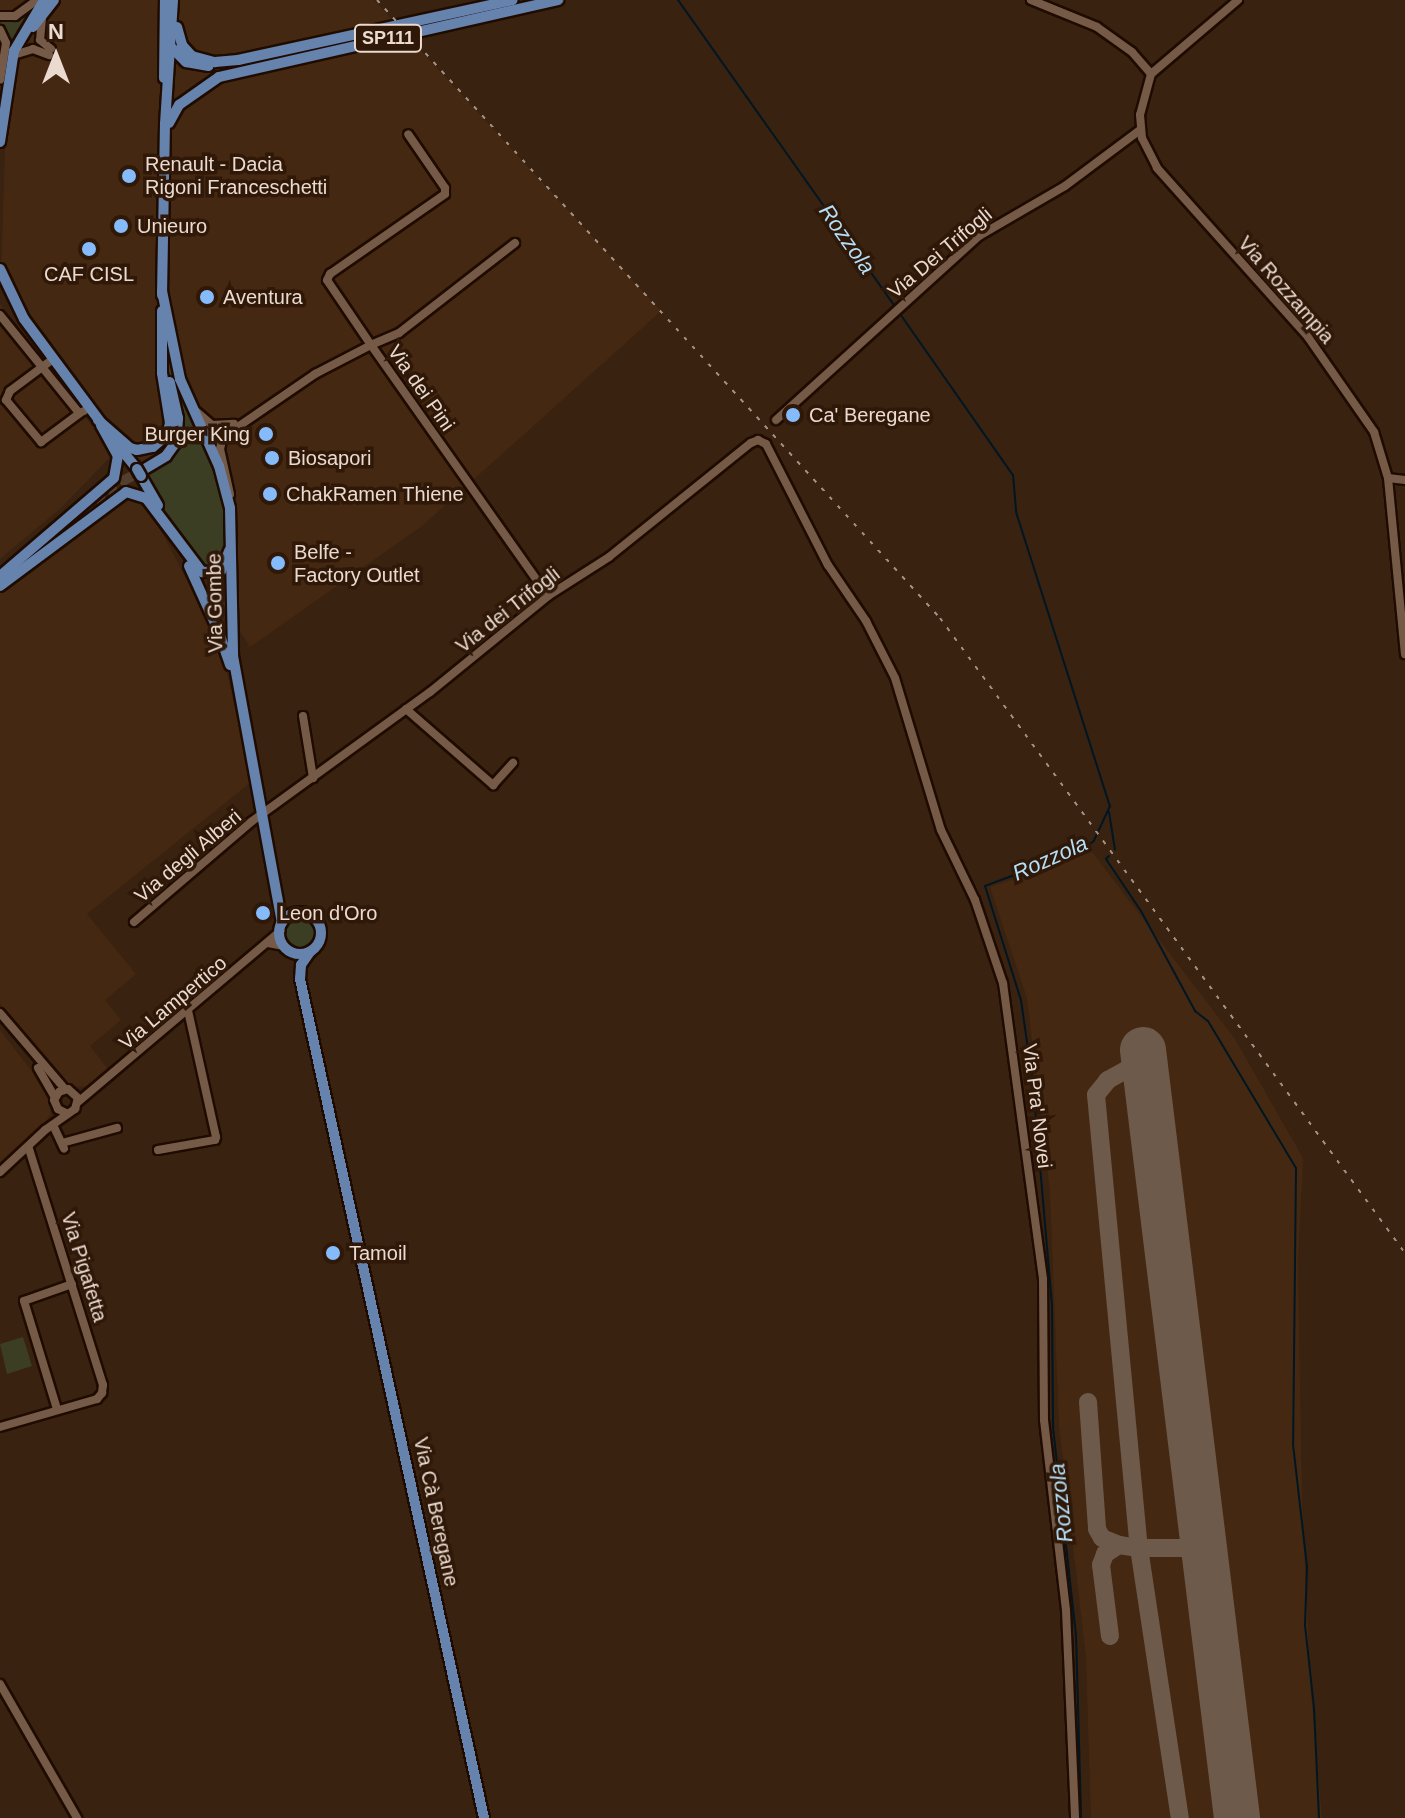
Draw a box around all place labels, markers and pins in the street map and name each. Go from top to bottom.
place label: Renault - Dacia Rigoni Franceschetti [145,152,327,199]
marker: Renault - Dacia Rigoni Franceschetti [120,167,138,185]
place label: Unieuro [137,214,207,238]
marker: Unieuro [112,217,130,235]
marker: CAF CISL [80,240,98,258]
place label: CAF CISL [44,262,134,286]
place label: Aventura [223,285,303,309]
marker: Aventura [198,288,216,306]
place label: Ca' Beregane [809,403,931,427]
marker: Ca' Beregane [784,406,802,424]
place label: Burger King [144,422,250,446]
marker: Burger King [257,425,275,443]
place label: Biosapori [288,446,371,470]
marker: Biosapori [263,449,281,467]
place label: ChakRamen Thiene [286,482,464,506]
marker: ChakRamen Thiene [261,485,279,503]
place label: Belfe - Factory Outlet [294,540,420,587]
marker: Belfe - Factory Outlet [269,554,287,572]
place label: Leon d'Oro [279,901,377,925]
marker: Leon d'Oro [254,904,272,922]
place label: Tamoil [349,1241,407,1265]
marker: Tamoil [324,1244,342,1262]

